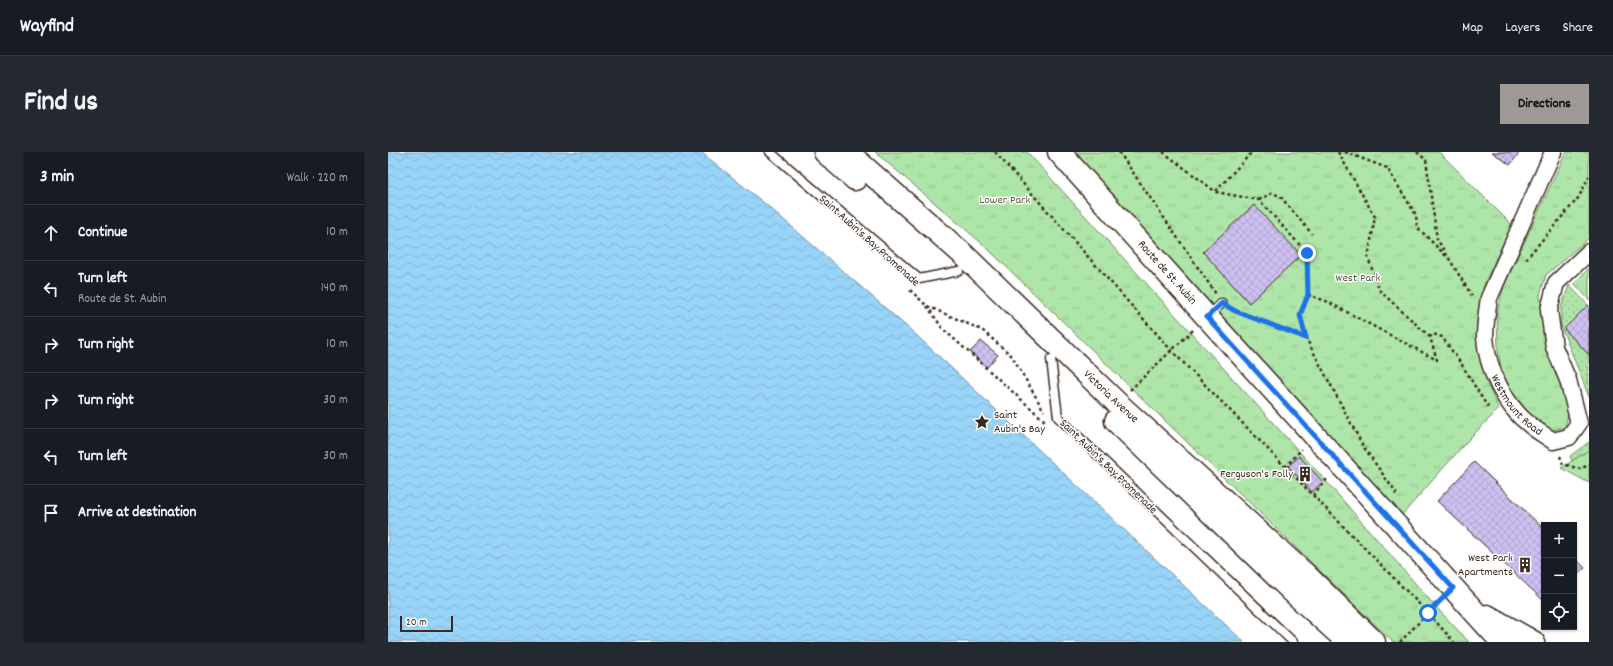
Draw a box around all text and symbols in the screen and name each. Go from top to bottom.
text: Wayfind [20,14,74,41]
text: Map [1462,18,1483,38]
text: Layers [1505,18,1540,38]
text: Share [1562,18,1593,38]
text: Find us [24,84,98,124]
button: Directions [1500,84,1589,124]
text: 3 min [40,166,74,190]
text: Walk · 220 m [287,169,348,188]
street label: Saint Aubin's Bay Promenade [815,191,923,291]
park label: Lower Park [980,192,1031,209]
icon: ahead [40,222,62,244]
text: Continue [78,222,127,244]
text: 10 m [326,223,348,242]
street label: Route de St. Aubin [1134,237,1201,309]
route end [1298,244,1316,262]
text: Turn left [78,268,127,290]
park label: West Park [1336,270,1380,287]
icon: left [40,278,62,300]
text: 140 m [321,279,348,298]
text: Route de St. Aubin [78,290,166,309]
icon: right [40,334,62,356]
text: Turn right [78,334,134,356]
text: 10 m [326,335,348,354]
street label: Victoria Avenue [1079,366,1142,427]
street label: Westmount Road [1486,372,1546,440]
icon: right [40,390,62,412]
text: Turn right [78,390,134,412]
text: 30 m [323,391,348,410]
place label: Saint Aubin's Bay [994,407,1046,438]
place icon: Saint Aubin's Bay [973,413,991,431]
street label: Saint Aubin's Bay Promenade [1055,416,1161,518]
icon: left [40,446,62,468]
text: Turn left [78,446,127,468]
text: 30 m [323,447,348,466]
building icon: Ferguson's Folly [1296,465,1314,483]
place label: Ferguson's Folly [1220,466,1294,483]
icon: arrive [40,502,62,524]
text: Arrive at destination [78,502,196,524]
map controls [1541,522,1577,630]
button: + [1541,522,1577,558]
place label: West Park Apartments [1458,550,1513,581]
building icon: West Park Apartments [1516,556,1534,574]
button: − [1541,558,1577,594]
button: locate [1541,594,1577,630]
route start [1419,604,1437,622]
scale bar [400,614,453,633]
text: 20 m [406,615,427,631]

